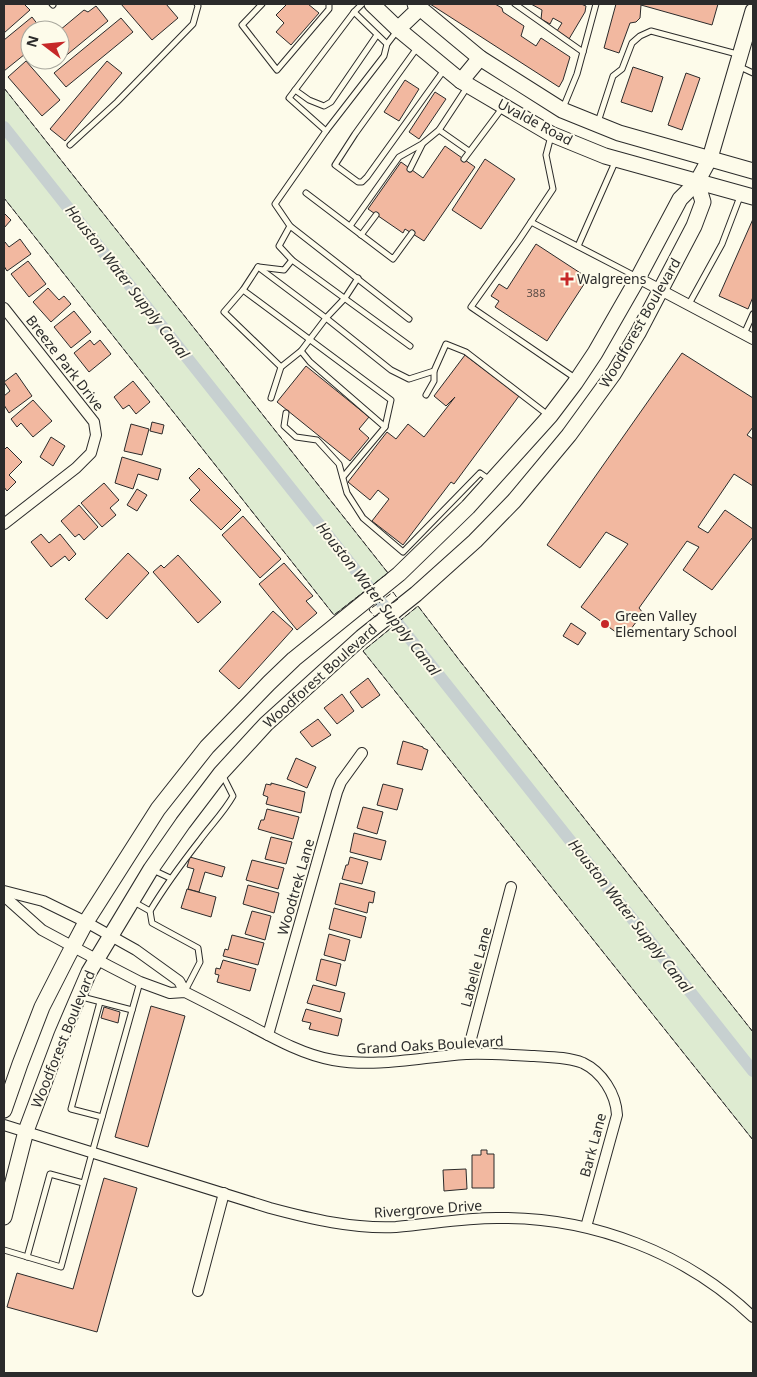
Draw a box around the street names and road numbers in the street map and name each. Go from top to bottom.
street label: Uvalde Road [494,94,576,149]
street label: Woodforest Boulevard [595,254,685,391]
street label: Breeze Park Drive [22,311,109,414]
street label: Woodforest Boulevard [259,619,381,732]
street label: Woodtrek Lane [273,836,318,937]
street label: Labelle Lane [456,925,495,1009]
street label: Woodforest Boulevard [26,967,99,1110]
street label: Grand Oaks Boulevard [356,1031,504,1058]
street label: Bark Lane [575,1111,610,1179]
street label: Rivergrove Drive [373,1195,483,1222]

